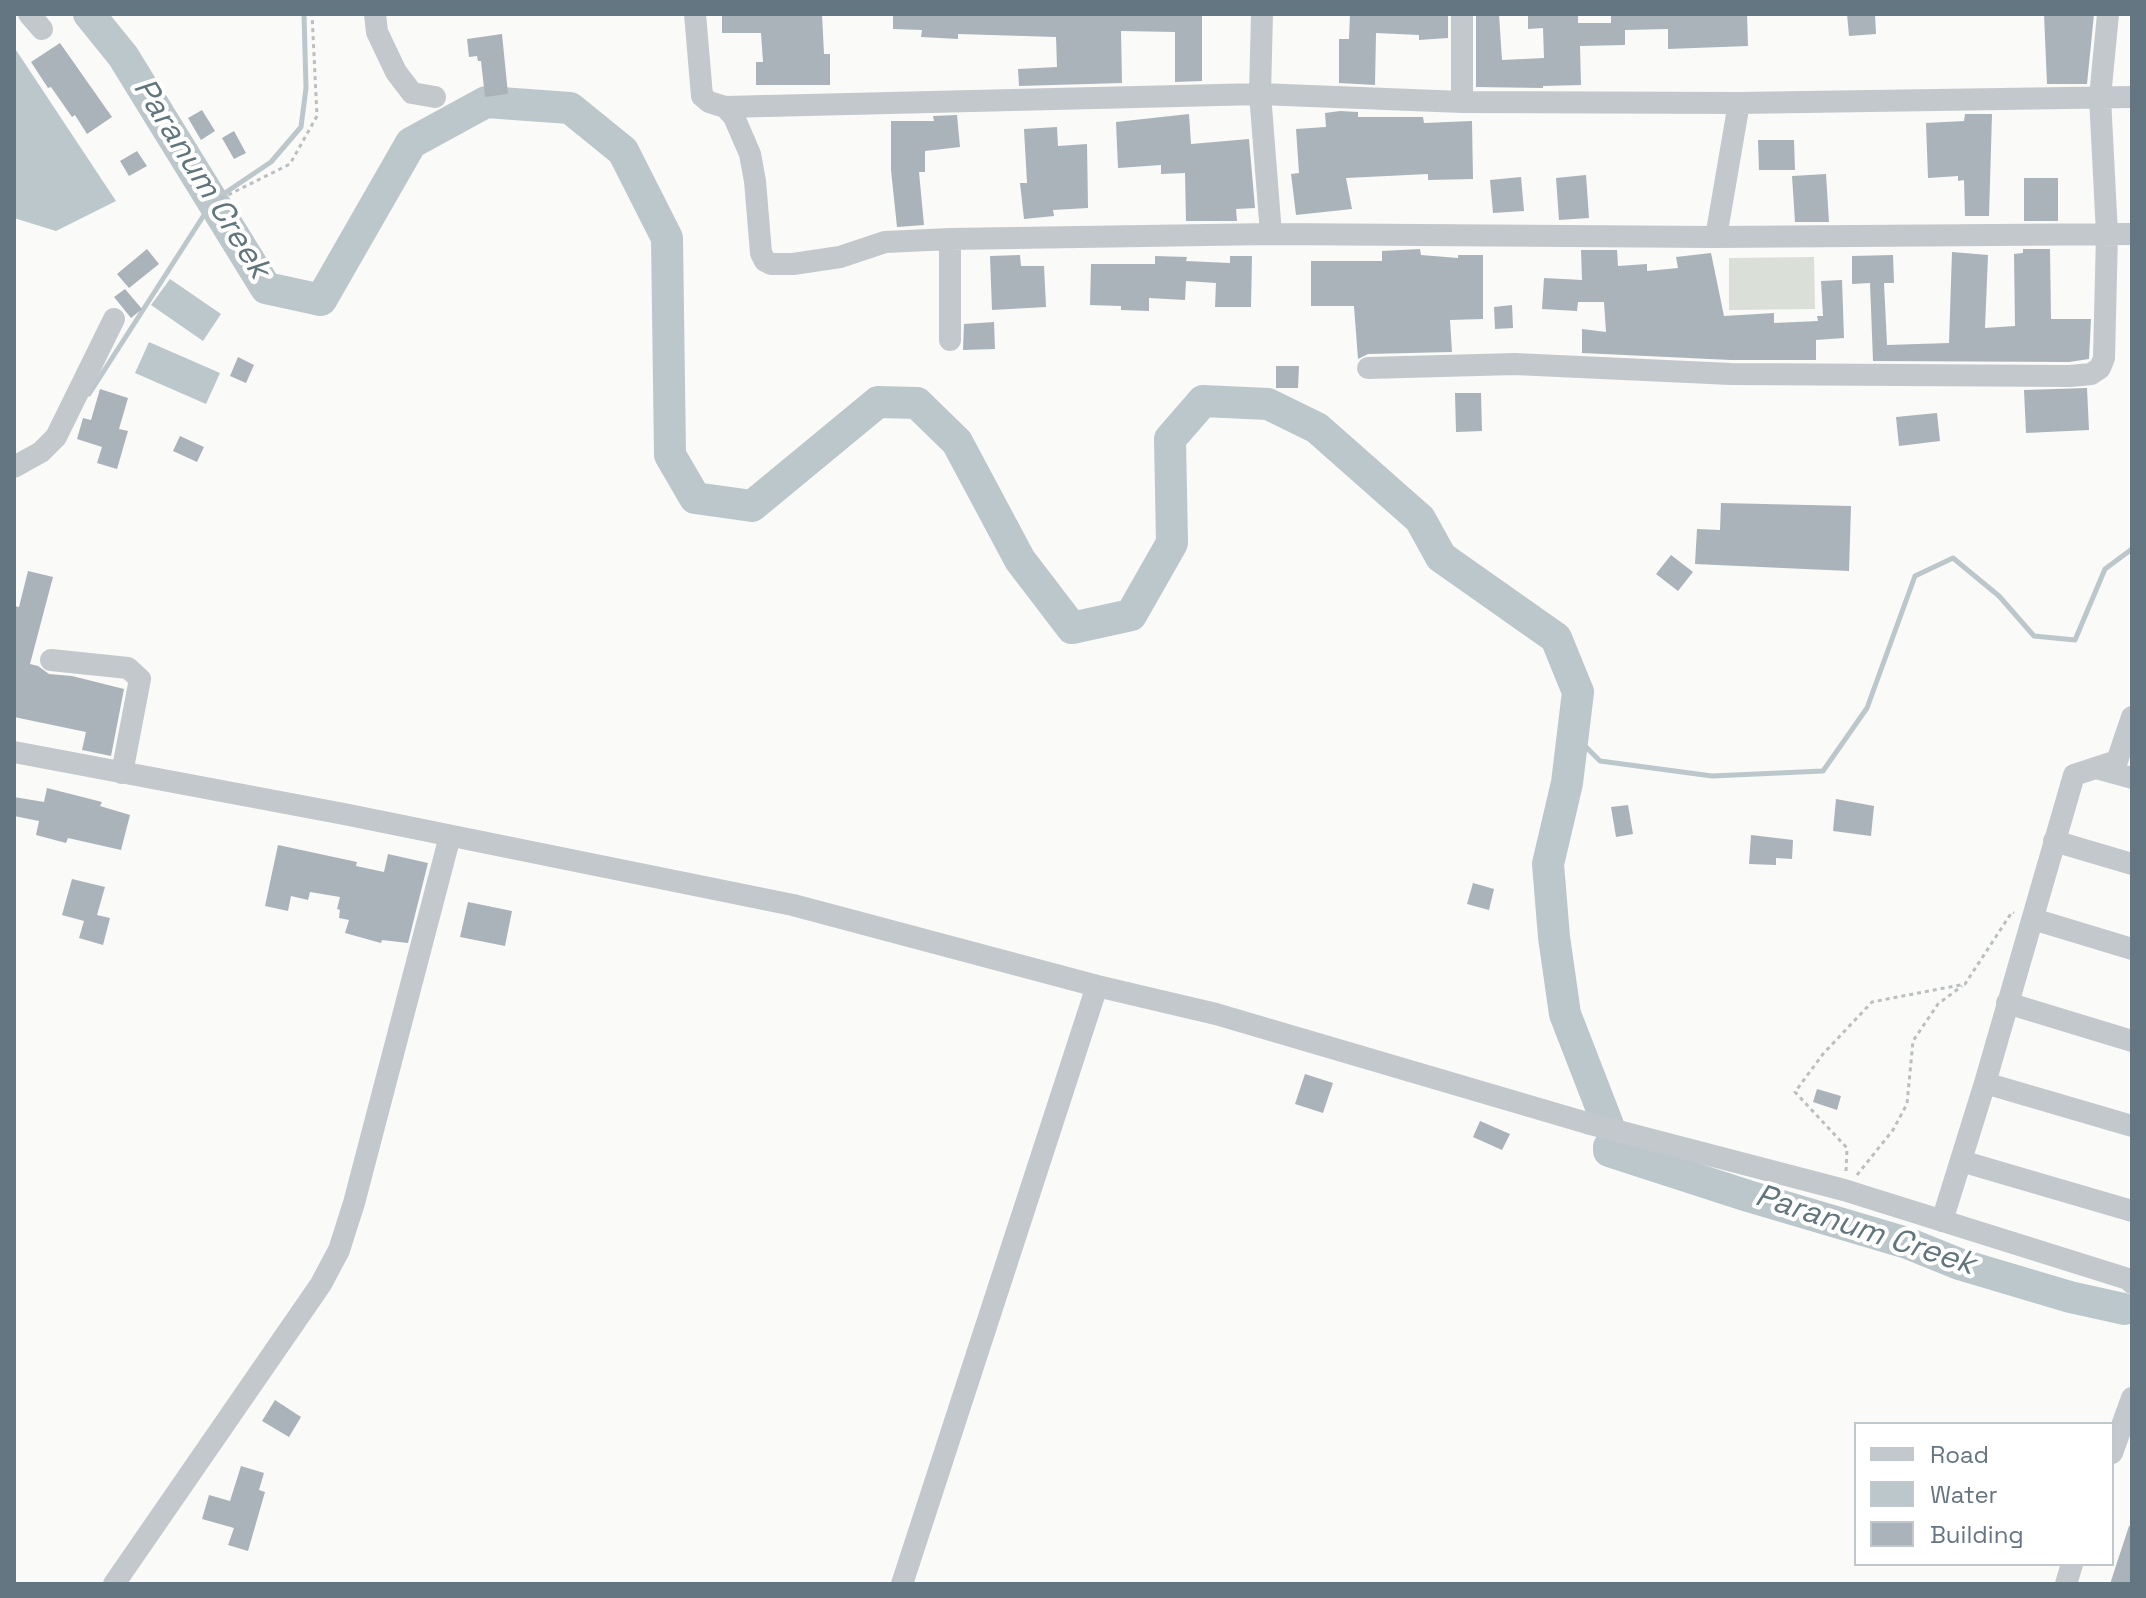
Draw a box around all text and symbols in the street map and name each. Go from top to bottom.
water label: Paranum Creek [124,72,278,286]
water label: Paranum Creek [1750,1177,1980,1285]
legend [1854,1422,2114,1566]
text: Road [1930,1439,1989,1470]
text: Water [1930,1479,1998,1510]
text: Building [1930,1519,2024,1550]

